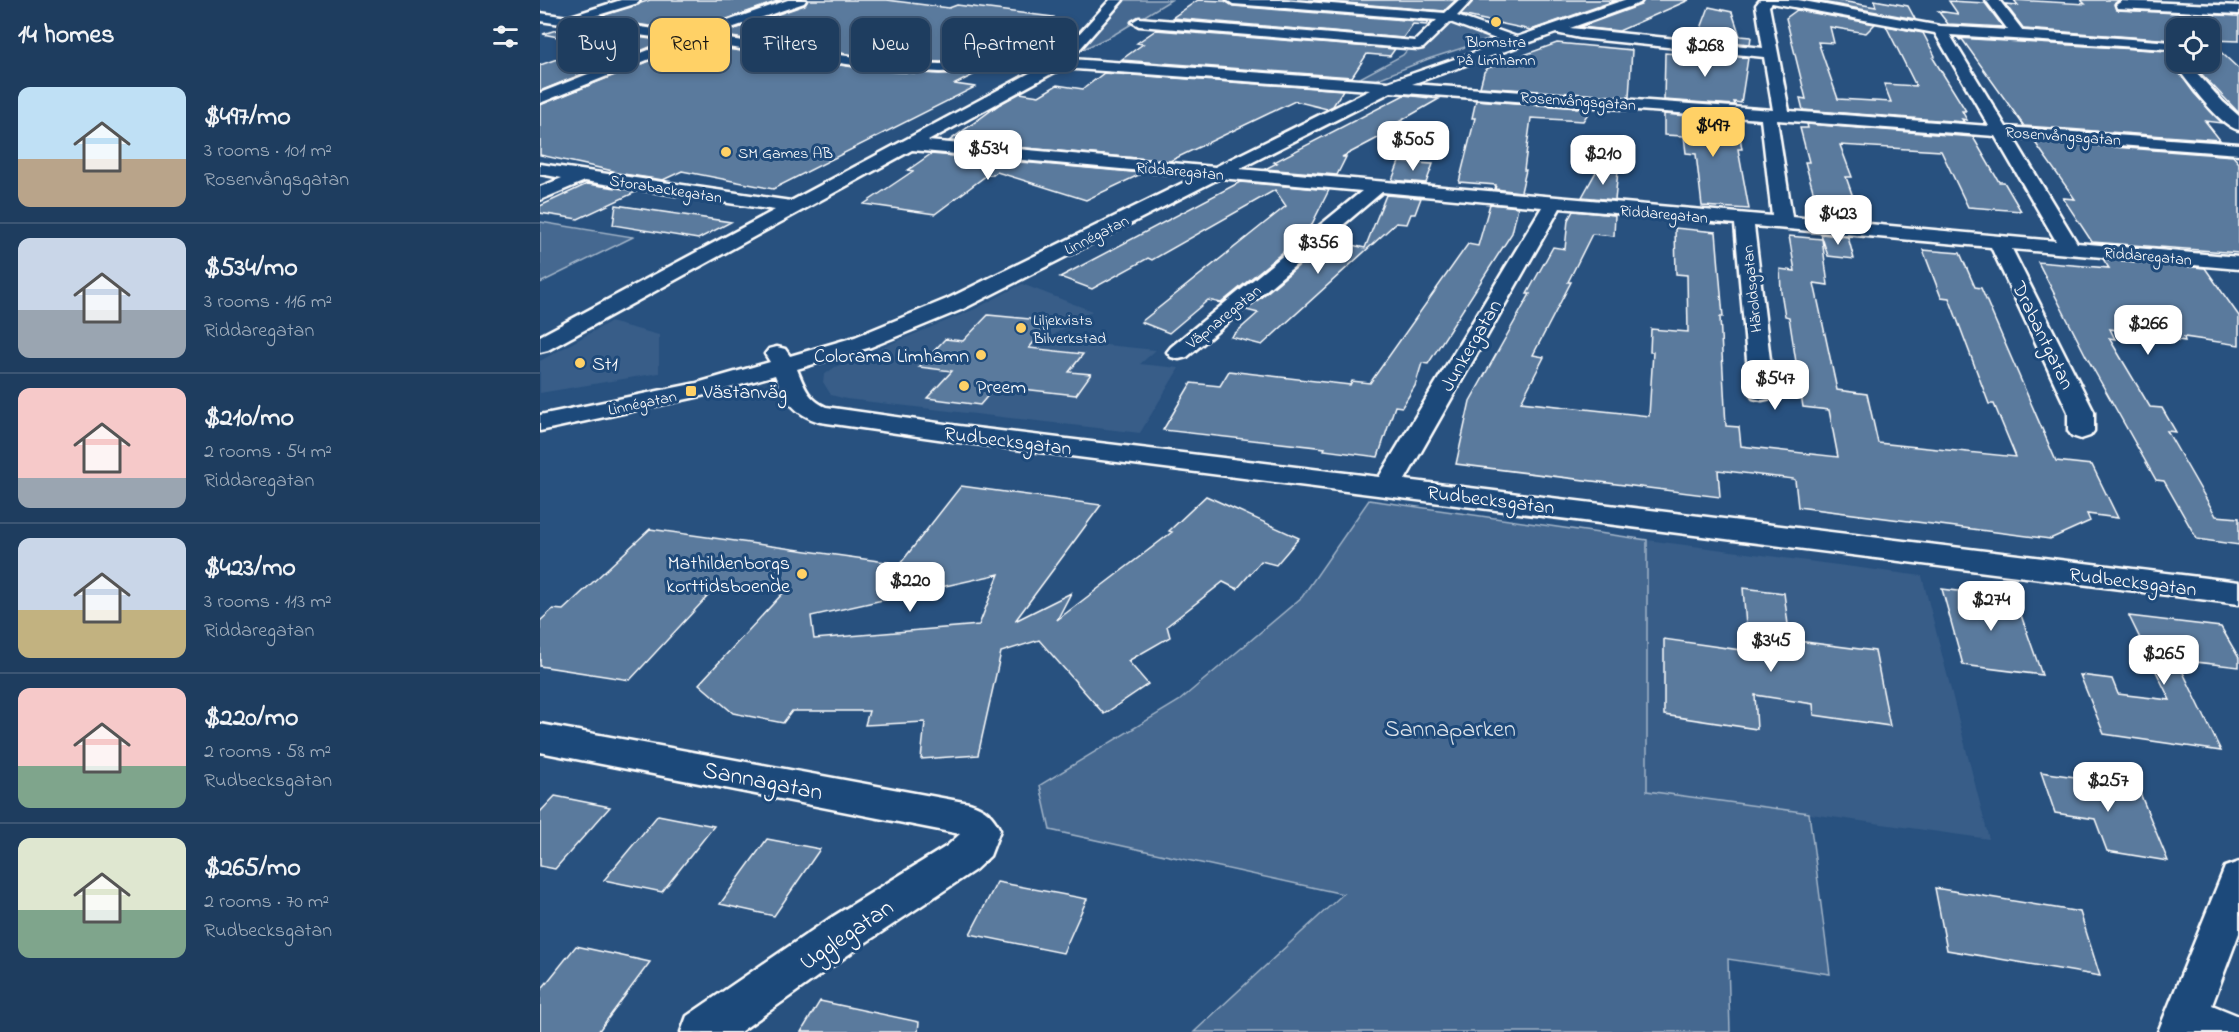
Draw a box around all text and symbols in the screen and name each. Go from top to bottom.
marker: Blomstra På Limhamn [1489,15,1503,29]
text: 14 homes [18,17,114,55]
chip: Buy [558,18,638,72]
chip: Rent [650,18,730,72]
chip: Filters [742,18,839,72]
chip: New [851,18,930,72]
chip: Apartment [942,18,1077,72]
map controls [2166,18,2220,72]
button: locate [2166,18,2220,72]
icon: filters [489,20,522,53]
pin: $268 [1669,27,1741,78]
place label: Blomstra På Limhamn [1457,31,1535,73]
text: $268 [1686,32,1724,61]
street label: Rosenvångsgatan [1519,86,1637,118]
text: $497/mo [204,99,291,137]
pin: $497 [1677,107,1749,158]
icon: home [66,111,138,183]
text: $497 [1696,112,1730,141]
pin: $505 [1377,121,1449,172]
street label: Rosenvångsgatan [2004,121,2122,153]
text: $505 [1391,126,1435,155]
pin: $534 [952,130,1024,181]
text: $534 [968,135,1008,164]
pin: $210 [1567,135,1639,186]
text: 3 rooms · 101 m² [204,137,332,166]
text: $210 [1584,140,1622,169]
place label: SM Games AB [738,142,833,166]
marker: SM Games AB [719,145,733,159]
street label: Riddaregatan [1135,156,1225,188]
text: Rosenvångsgatan [204,166,349,195]
street label: Storabackegatan [608,169,724,211]
pin: $423 [1802,195,1874,246]
street label: Riddaregatan [1619,199,1709,231]
text: $423 [1819,200,1857,229]
street label: Linnégatan [1060,209,1133,262]
pin: $356 [1282,224,1354,275]
text: $356 [1298,229,1338,258]
street label: Riddaregatan [2103,241,2193,273]
street label: Häroldsgatan [1736,244,1770,334]
text: $534/mo [204,250,298,288]
icon: home [66,262,138,334]
street label: Drabantgatan [2002,276,2080,396]
street label: Väpnaregatan [1181,280,1267,356]
text: 3 rooms · 116 m² [204,288,332,317]
street label: Junkergatan [1434,295,1511,398]
pin: $266 [2112,305,2184,356]
place label: Liljekvists Bilverkstad [1032,309,1106,351]
text: $266 [2128,310,2168,339]
text: Riddaregatan [204,317,314,346]
marker: Liljekvists Bilverkstad [1014,321,1028,335]
place label: Colorama Limhamn [814,343,969,372]
marker: Colorama Limhamn [974,348,988,362]
place label: St1 [592,351,618,380]
marker: St1 [573,356,587,370]
pin: $547 [1739,360,1811,411]
text: $547 [1755,365,1795,394]
place label: Preem [976,374,1026,403]
place label: Västanväg [702,379,787,409]
marker: Preem [957,379,971,393]
marker: Västanväg [684,384,698,398]
street label: Linnégatan [606,385,679,423]
text: $210/mo [204,400,294,438]
icon: home [66,412,138,484]
street label: Rudbecksgatan [942,420,1073,466]
text: 2 rooms · 54 m² [204,438,332,467]
text: Riddaregatan [204,467,314,496]
street label: Rudbecksgatan [1425,479,1556,525]
text: $423/mo [204,550,296,588]
place label: Mathildenborgs korttidsboende [666,550,790,602]
street label: Rudbecksgatan [2067,561,2198,607]
icon: home [66,562,138,634]
pin: $220 [874,562,946,613]
marker: Mathildenborgs korttidsboende [795,567,809,581]
text: $220 [890,567,930,596]
pin: $274 [1955,581,2027,632]
text: $274 [1972,586,2010,615]
text: 3 rooms · 113 m² [204,588,332,617]
text: Riddaregatan [204,617,314,646]
pin: $345 [1735,622,1807,673]
text: $345 [1751,627,1791,656]
pin: $265 [2128,635,2200,686]
text: $265 [2143,640,2185,669]
text: $220/mo [204,700,299,738]
icon: home [66,712,138,784]
park label: Sannaparken [1384,713,1516,748]
text: 2 rooms · 58 m² [204,738,331,767]
street label: Sannagatan [699,754,826,811]
pin: $257 [2072,762,2144,813]
text: Rudbecksgatan [204,767,332,796]
text: $257 [2087,767,2129,796]
text: $265/mo [204,850,301,888]
icon: home [66,862,138,934]
text: 2 rooms · 70 m² [204,888,329,917]
street label: Ugglegatan [793,892,902,981]
text: Rudbecksgatan [204,917,332,946]

